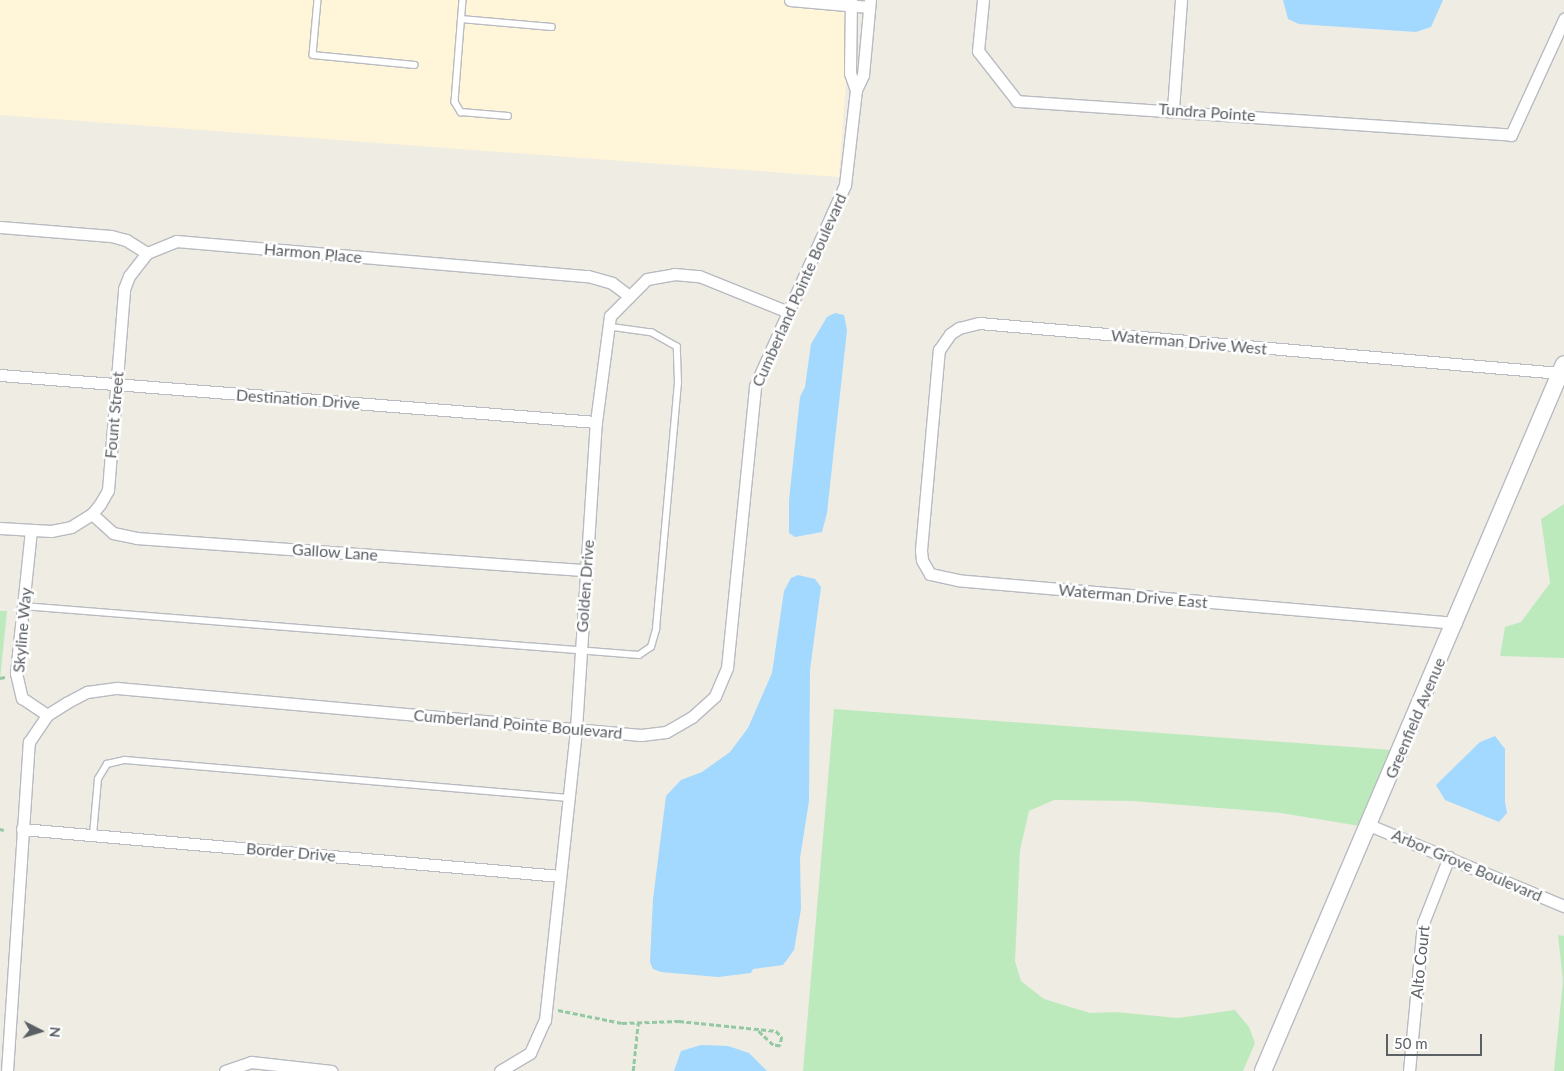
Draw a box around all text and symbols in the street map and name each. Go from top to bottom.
street label: Tundra Pointe [1158,99,1256,125]
street label: Cumberland Pointe Boulevard [748,190,850,390]
street label: Harmon Place [263,239,363,267]
street label: Waterman Drive West [1110,326,1268,358]
street label: Fount Street [101,371,127,459]
street label: Destination Drive [235,385,361,413]
street label: Gallow Lane [291,539,379,565]
street label: Golden Drive [572,539,598,633]
street label: Waterman Drive East [1058,580,1208,612]
street label: Skyline Way [9,586,35,674]
street label: Greenfield Avenue [1381,654,1449,782]
street label: Cumberland Pointe Boulevard [413,705,623,743]
street label: Arbor Grove Boulevard [1389,825,1545,905]
street label: Border Drive [245,839,337,865]
street label: Alto Court [1407,924,1433,1000]
north arrow [15,1006,65,1056]
scale bar [1389,1024,1485,1056]
text: N [47,1026,64,1038]
text: 50 m [1394,1034,1428,1052]

